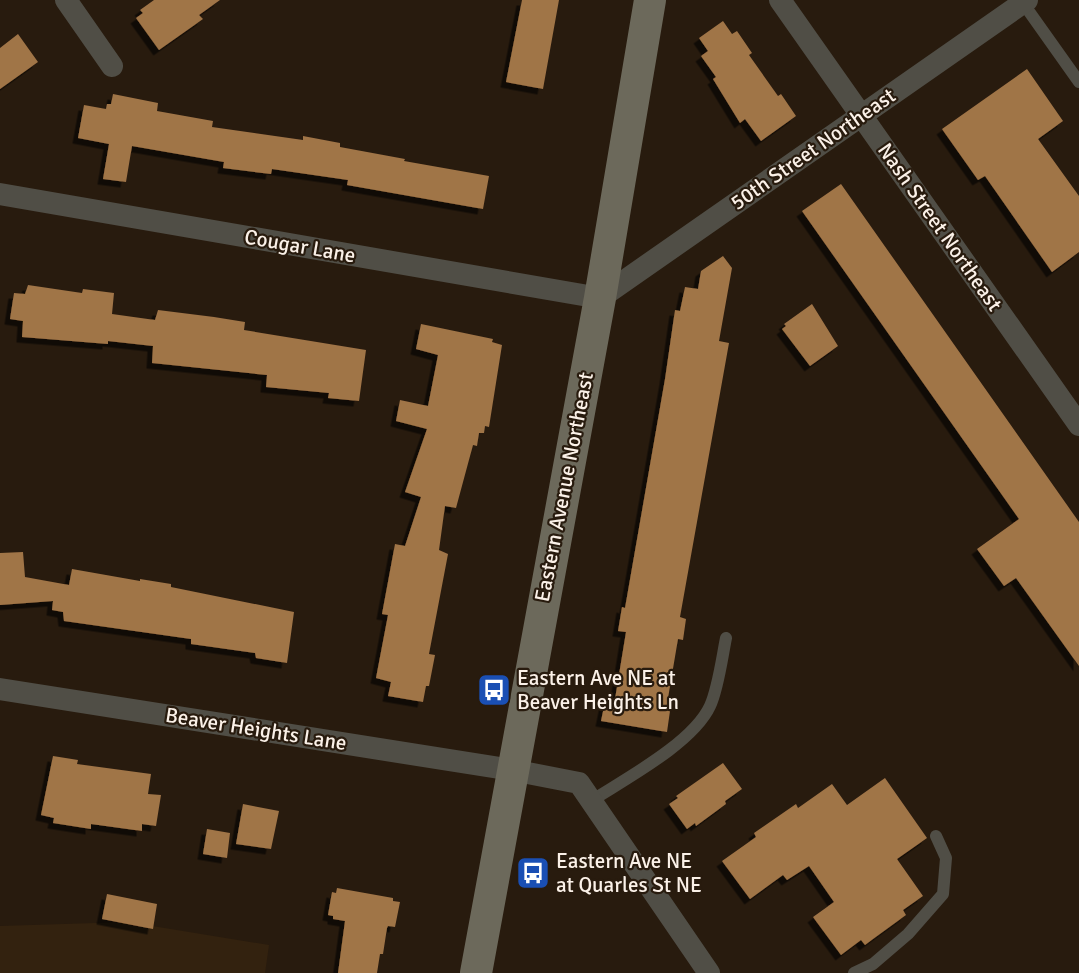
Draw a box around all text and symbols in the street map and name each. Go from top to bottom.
street label: 50th Street Northeast [726,82,900,216]
street label: Nash Street Northeast [872,138,1008,316]
street label: Cougar Lane [242,223,358,269]
street label: Eastern Avenue Northeast [529,370,599,604]
place label: Eastern Ave NE at Beaver Heights Ln [517,665,679,715]
bus stop icon: Eastern Ave NE at Beaver Heights Ln [476,672,512,708]
street label: Beaver Heights Lane [164,702,348,756]
place label: Eastern Ave NE at Quarles St NE [556,848,702,898]
bus stop icon: Eastern Ave NE at Quarles St NE [515,855,551,891]

